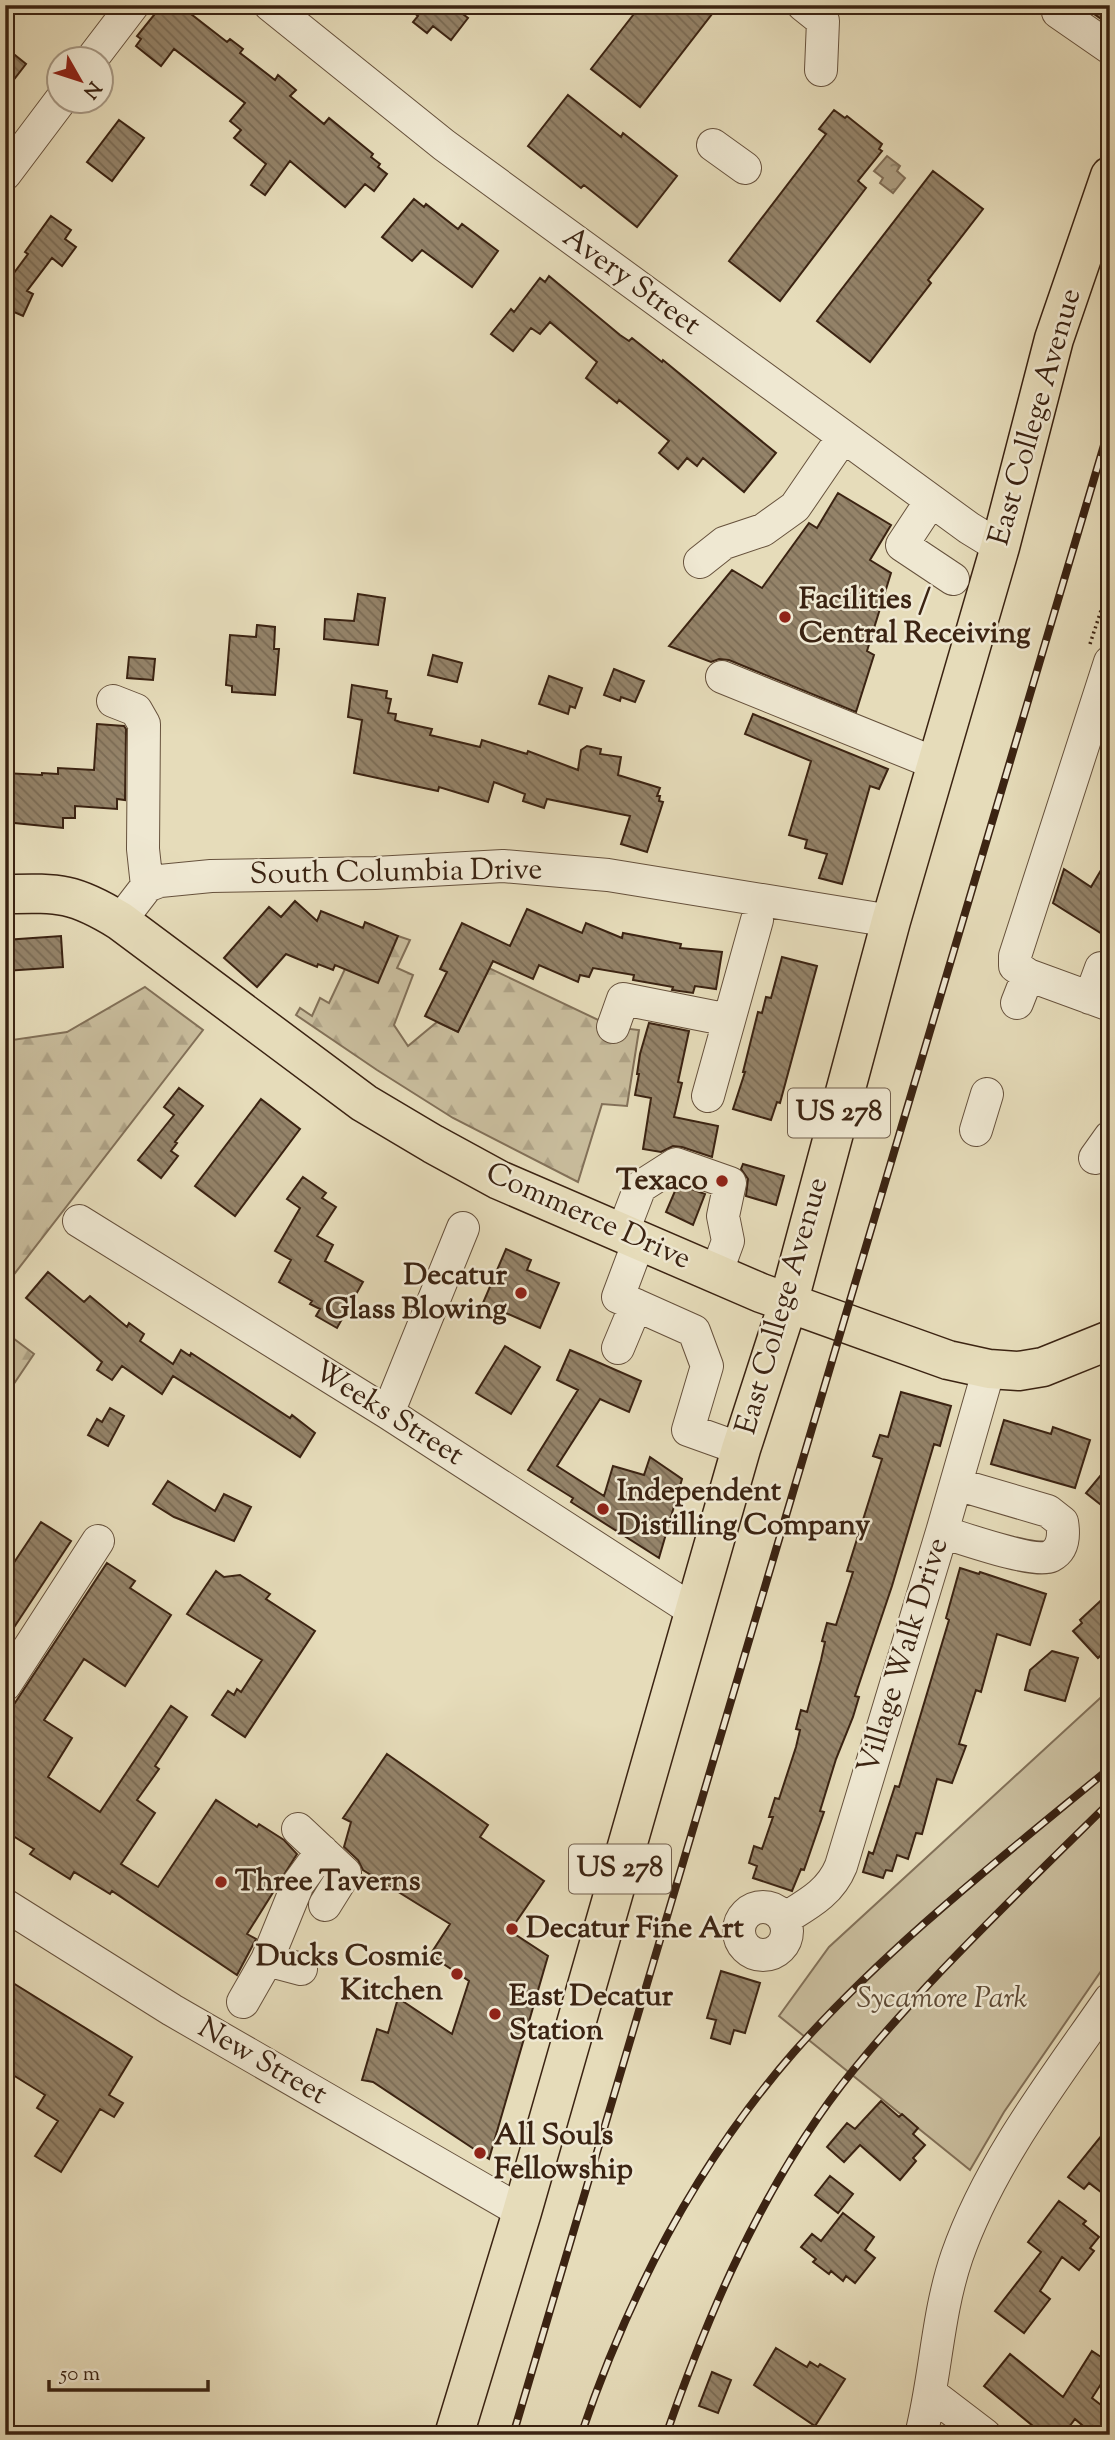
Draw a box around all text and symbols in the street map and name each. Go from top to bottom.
north arrow [46,46,116,116]
text: N [76,75,107,104]
street label: Avery Street [553,217,709,347]
street label: East College Avenue [979,283,1093,551]
place label: Facilities / Central Receiving [799,579,1031,656]
marker: Facilities / Central Receiving [777,609,793,625]
street label: South Columbia Drive [249,849,543,897]
road number: US 278 [788,1088,890,1138]
street label: Commerce Drive [479,1153,697,1281]
place label: Texaco [616,1160,708,1203]
street label: East College Avenue [726,1172,840,1440]
marker: Texaco [714,1173,730,1189]
place label: Decatur Glass Blowing [325,1255,508,1332]
marker: Decatur Glass Blowing [513,1285,529,1301]
street label: Weeks Street [304,1351,472,1477]
place label: Independent Distilling Company [617,1471,870,1548]
marker: Independent Distilling Company [595,1501,611,1517]
street label: Village Walk Drive [848,1533,960,1779]
road number: US 278 [569,1844,671,1894]
place label: Three Taverns [235,1861,421,1904]
marker: Three Taverns [213,1874,229,1890]
place label: Decatur Fine Art [526,1908,745,1951]
marker: Decatur Fine Art [504,1921,520,1937]
place label: Ducks Cosmic Kitchen [256,1936,443,2013]
marker: Ducks Cosmic Kitchen [449,1966,465,1982]
place label: East Decatur Station [509,1976,674,2053]
park label: Sycamore Park [857,1978,1027,2021]
marker: East Decatur Station [487,2006,503,2022]
street label: New Street [189,2008,335,2116]
place label: All Souls Fellowship [494,2115,633,2192]
marker: All Souls Fellowship [472,2145,488,2161]
scale bar [49,2349,208,2393]
text: 50 m [59,2360,100,2390]

